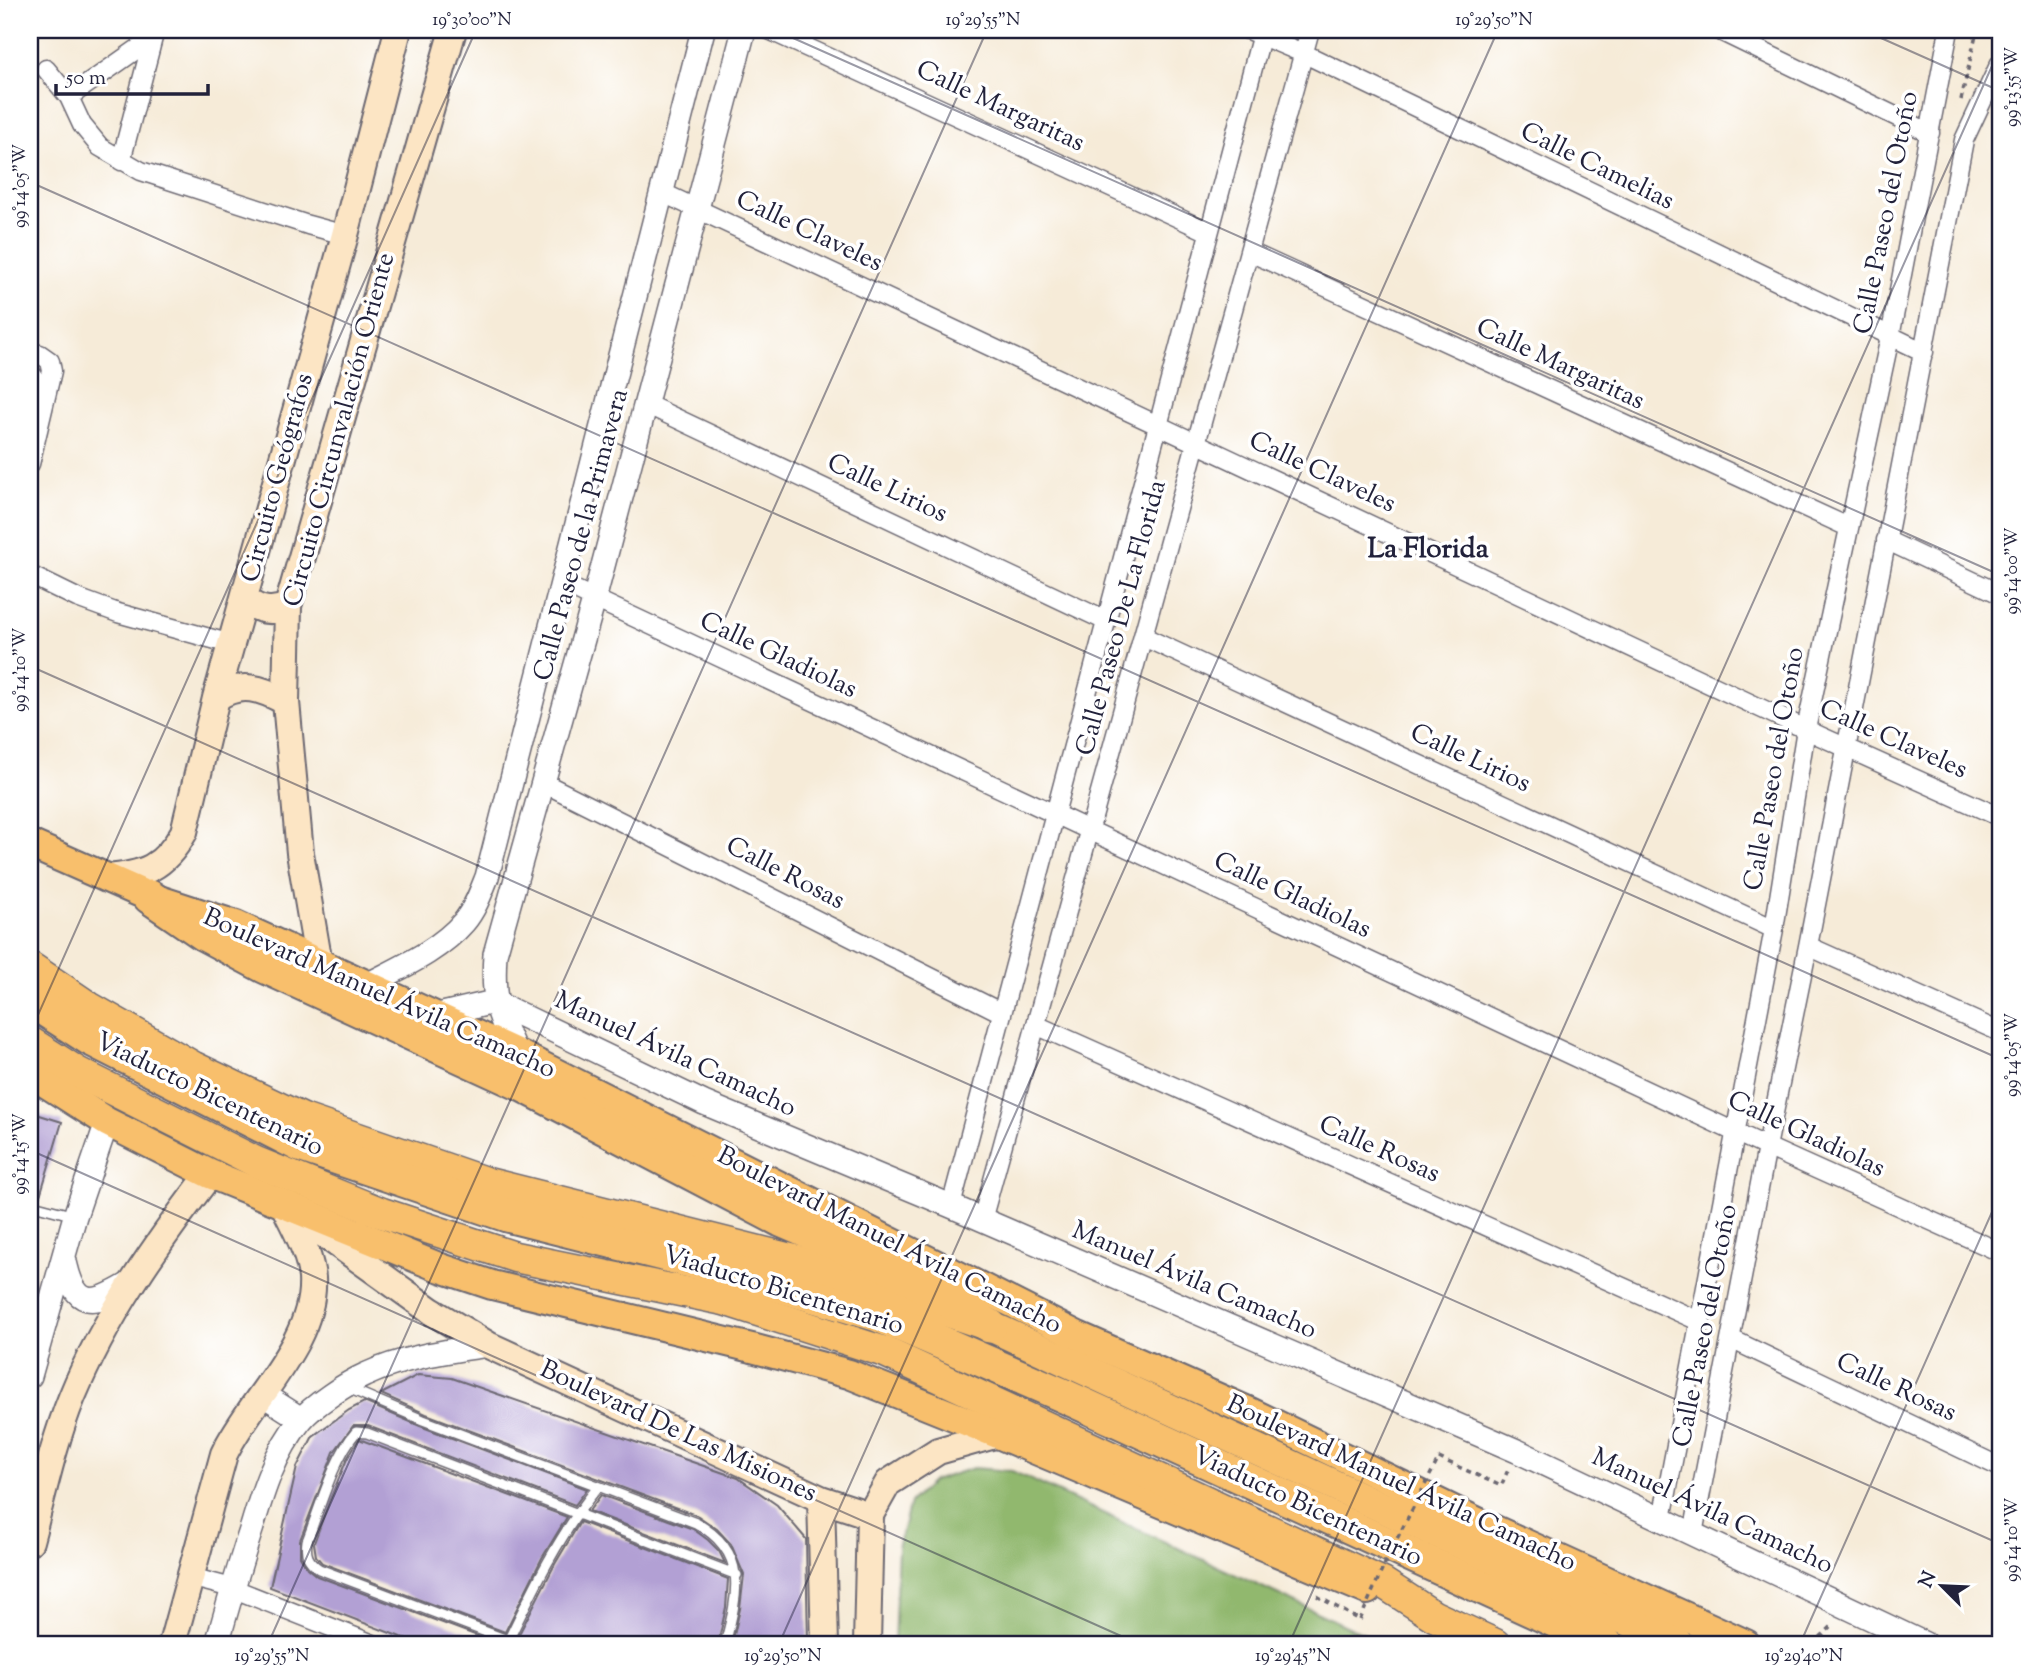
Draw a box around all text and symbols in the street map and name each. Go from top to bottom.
text: 19°30'00"N [432,8,512,34]
text: 19°29'55"N [946,8,1020,34]
text: 19°29'50"N [1455,8,1533,34]
text: 99°13'55"W [2000,47,2026,127]
scale bar [56,52,208,96]
street label: Calle Margaritas [910,52,1090,162]
text: 50 m [65,64,106,94]
street label: Calle Paseo del Otoño [1845,88,1929,338]
street label: Calle Camelias [1514,114,1680,220]
text: 99°14'05"W [8,144,34,228]
street label: Calle Claveles [729,182,889,282]
street label: Circuito Circunvalación Oriente [275,249,405,611]
street label: Calle Margaritas [1470,310,1650,420]
street label: Circuito Geógrafos [232,369,324,587]
street label: Calle Paseo de la Primavera [525,385,639,685]
street label: Calle Claveles [1242,423,1402,523]
street label: Calle Lirios [821,445,953,533]
street label: Calle Paseo De La Florida [1067,476,1177,760]
text: 99°14'00"W [2000,528,2026,614]
district label: La Florida [1367,530,1489,570]
street label: Calle Gladiolas [693,603,863,709]
text: 99°14'10"W [8,628,34,712]
street label: Calle Paseo del Otoño [1735,644,1815,894]
street label: Calle Claveles [1813,691,1973,789]
street label: Calle Lirios [1404,715,1536,803]
street label: Calle Rosas [719,828,851,920]
street label: Calle Gladiolas [1207,843,1377,949]
street label: Boulevard Manuel Ávila Camacho [197,899,561,1089]
street label: Manuel Ávila Camacho [548,983,802,1127]
text: 99°14'05"W [2000,1013,2026,1097]
street label: Viaducto Bicentenario [89,1024,329,1166]
street label: Calle Gladiolas [1721,1082,1891,1188]
street label: Calle Rosas [1313,1107,1445,1193]
text: 99°14'15"W [8,1113,34,1195]
street label: Boulevard Manuel Ávila Camacho [710,1138,1068,1344]
street label: Calle Paseo del Otoño [1664,1201,1748,1451]
street label: Manuel Ávila Camacho [1066,1213,1322,1349]
street label: Viaducto Bicentenario [658,1237,908,1345]
street label: Calle Rosas [1830,1344,1962,1432]
street label: Boulevard De Las Misiones [534,1352,822,1512]
street label: Boulevard Manuel Ávila Camacho [1220,1386,1582,1582]
street label: Viaducto Bicentenario [1186,1437,1428,1577]
street label: Manuel Ávila Camacho [1585,1440,1839,1584]
text: 99°14'10"W [2000,1498,2026,1582]
north arrow [1908,1552,1978,1622]
text: N [1913,1568,1944,1593]
text: 19°29'55"N [235,1644,309,1670]
text: 19°29'50"N [744,1644,822,1670]
text: 19°29'45"N [1255,1644,1331,1670]
text: 19°29'40"N [1765,1644,1843,1670]

